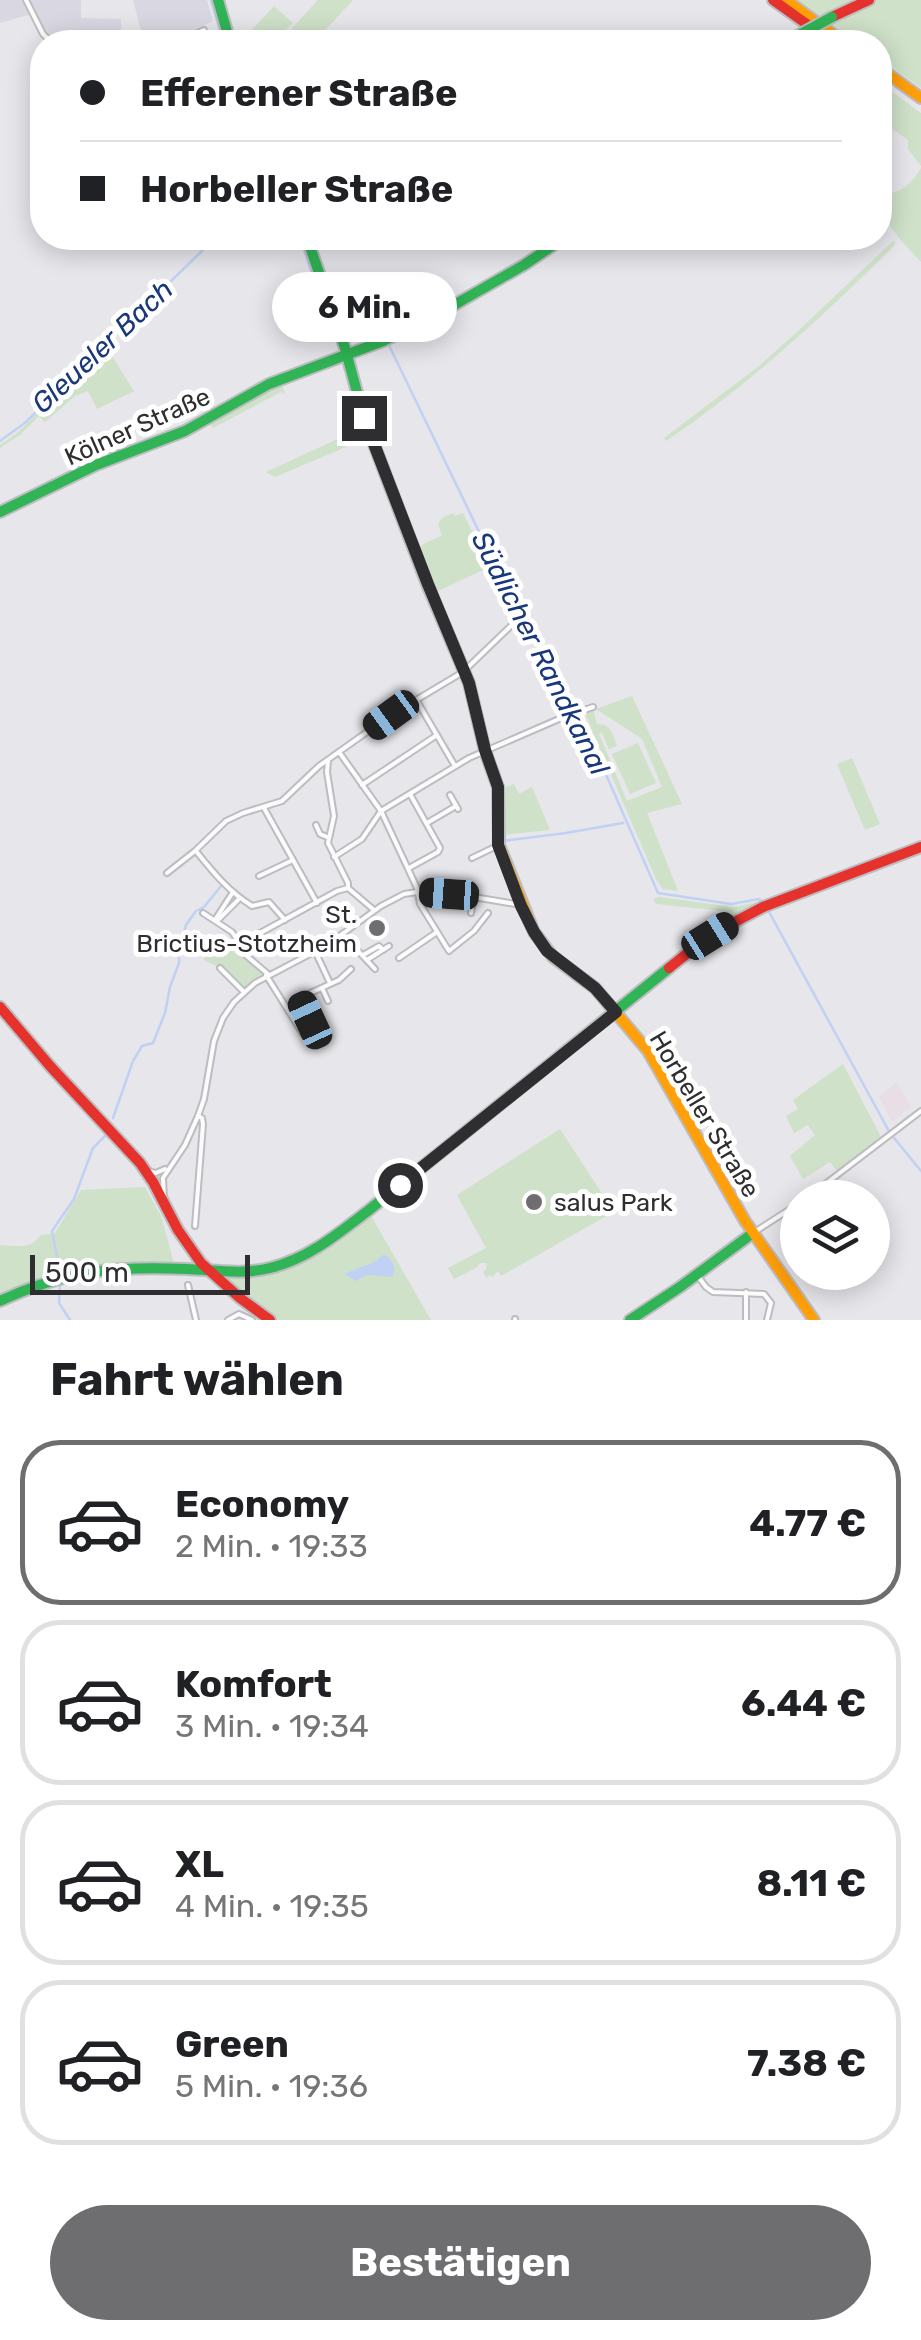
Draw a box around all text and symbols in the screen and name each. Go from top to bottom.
text: Efferener Straße [140,70,457,116]
text: Horbeller Straße [140,166,453,212]
water label: Gleueler Bach [25,272,180,420]
callout: 6 Min. [272,273,456,343]
text: 6 Min. [318,288,411,326]
street label: Kölner Straße [60,381,214,471]
route end [342,396,387,441]
water label: Südlicher Randkanal [465,526,617,782]
car [358,685,424,745]
car [418,877,480,911]
place label: St. Brictius-Stotzheim [136,900,357,958]
car [677,907,743,965]
marker: St. Brictius-Stotzheim [366,917,388,939]
car [284,986,336,1054]
street label: Horbeller Straße [643,1026,766,1203]
route start [378,1163,423,1208]
map controls [780,1180,890,1290]
button: layers [780,1180,890,1290]
place label: salus Park [554,1188,673,1217]
marker: salus Park [523,1191,545,1213]
scale bar [30,1250,250,1294]
text: 500 m [45,1256,129,1289]
text: Fahrt wählen [50,1353,344,1406]
icon: car [55,1478,145,1568]
text: Economy [175,1481,349,1527]
text: 4.77 € [749,1500,866,1546]
text: 2 Min. · 19:33 [175,1527,368,1565]
icon: car [55,1658,145,1748]
text: Komfort [175,1661,332,1707]
text: 6.44 € [741,1680,866,1726]
text: 3 Min. · 19:34 [175,1707,369,1745]
icon: car [55,1838,145,1928]
text: XL [175,1841,224,1887]
text: 8.11 € [756,1860,866,1906]
text: 4 Min. · 19:35 [175,1887,369,1925]
icon: car [55,2018,145,2108]
text: Green [175,2021,289,2067]
text: 7.38 € [747,2040,866,2086]
text: 5 Min. · 19:36 [175,2067,368,2105]
button: Bestätigen [50,2205,871,2320]

